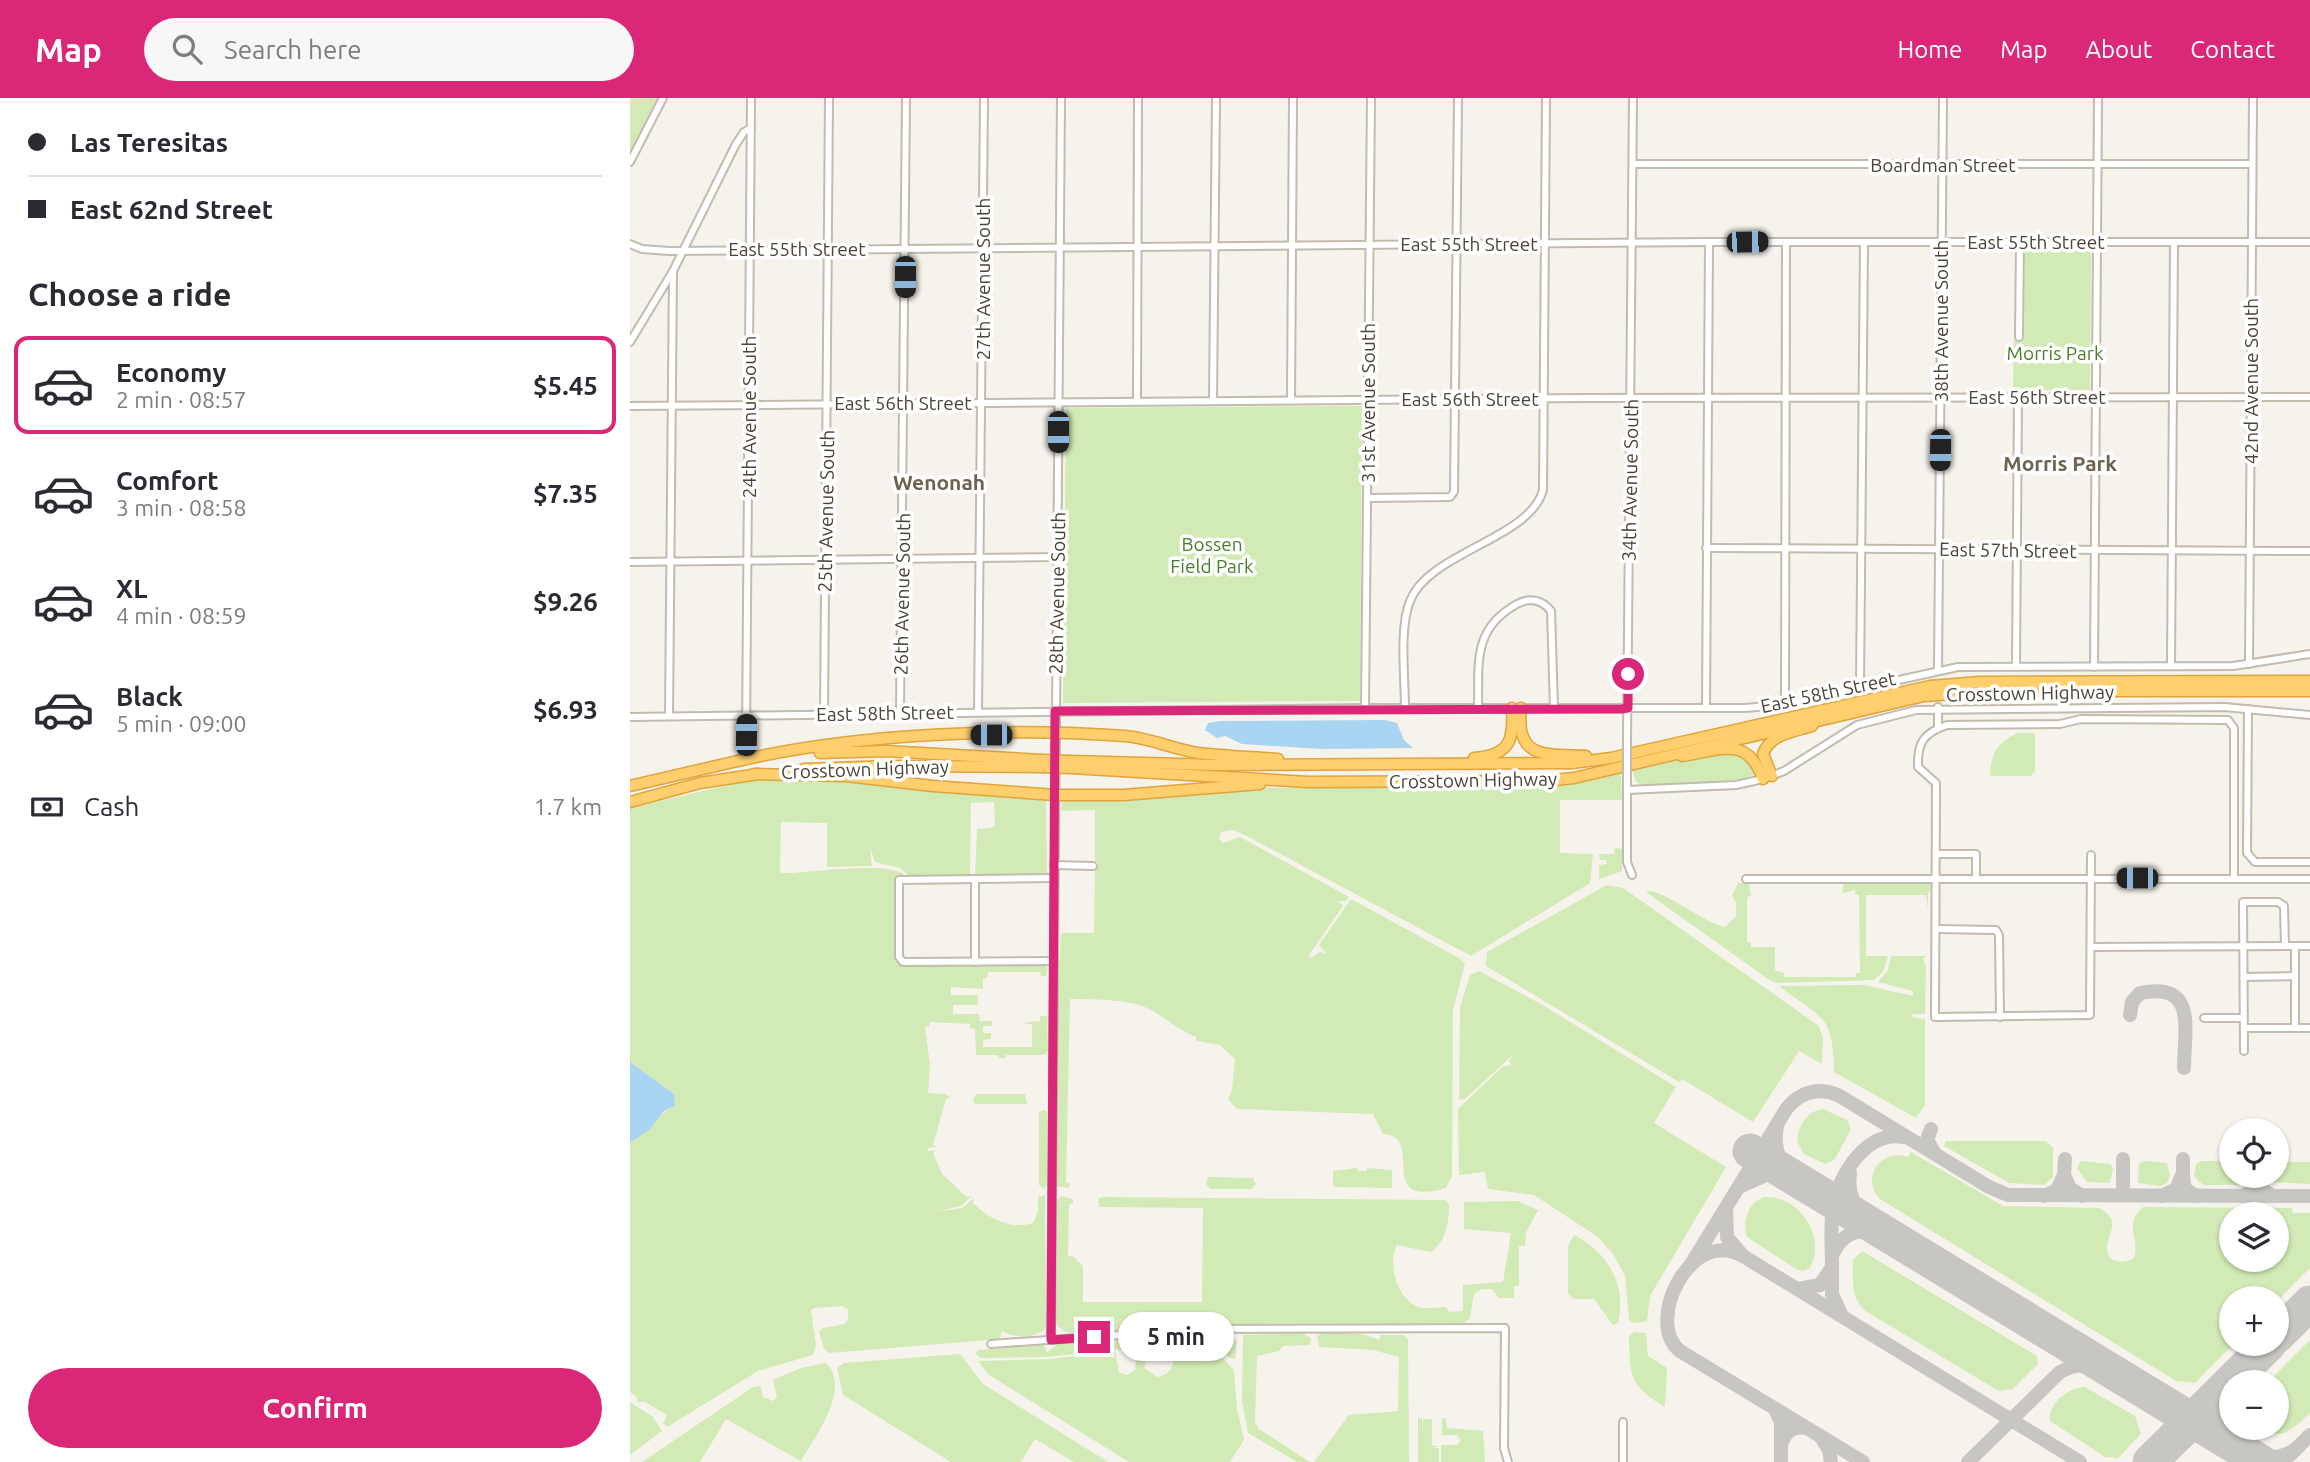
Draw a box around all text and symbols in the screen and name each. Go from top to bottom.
search box [144,18,634,81]
icon: search [168,30,206,68]
text: Map [35,31,102,68]
text: Search here [224,35,362,64]
text: Home [1897,36,1962,63]
text: Map [2000,36,2047,63]
text: About [2085,36,2152,63]
text: Contact [2190,36,2275,63]
text: Las Teresitas [70,128,228,157]
street label: Boardman Street [1870,154,2016,176]
text: East 62nd Street [70,195,273,224]
street label: 27th Avenue South [972,198,994,360]
car [1726,231,1769,253]
street label: East 55th Street [1967,231,2105,253]
street label: East 55th Street [1400,233,1538,255]
street label: East 55th Street [728,238,866,260]
street label: 38th Avenue South [1930,240,1952,402]
car [895,256,916,298]
text: Choose a ride [28,276,231,312]
street label: 42nd Avenue South [2240,298,2262,464]
street label: 31st Avenue South [1357,323,1379,483]
street label: 24th Avenue South [738,336,760,498]
park label: Morris Park [2007,342,2104,364]
icon: car [32,354,95,417]
text: Economy [116,358,226,387]
text: $5.45 [533,371,598,400]
street label: East 56th Street [1968,386,2106,408]
text: 2 min · 08:57 [116,387,247,412]
street label: East 56th Street [1401,388,1539,410]
street label: East 56th Street [834,392,972,414]
street label: 34th Avenue South [1618,398,1642,562]
car [1048,411,1069,453]
street label: 25th Avenue South [814,429,838,593]
car [1930,429,1951,471]
district label: Morris Park [2003,451,2117,475]
icon: car [32,462,95,525]
text: Comfort [116,466,219,495]
district label: Wenonah [893,470,985,494]
text: $7.35 [533,479,598,508]
text: 3 min · 08:58 [116,495,247,520]
street label: 28th Avenue South [1045,511,1069,675]
street label: 26th Avenue South [890,512,914,676]
park label: Bossen Field Park [1170,533,1254,577]
street label: East 57th Street [1939,538,2078,562]
icon: car [32,570,95,633]
text: XL [116,574,147,603]
text: $9.26 [533,587,598,616]
text: 4 min · 08:59 [116,603,247,628]
route start [1612,658,1644,690]
street label: East 58th Street [1758,667,1898,717]
icon: car [32,678,95,741]
street label: Crosstown Highway [1946,681,2114,705]
text: Black [116,682,183,711]
text: $6.93 [533,695,598,724]
street label: East 58th Street [816,701,955,725]
text: 5 min · 09:00 [116,711,247,736]
car [736,714,757,756]
car [971,725,1013,746]
street label: Crosstown Highway [781,755,949,783]
street label: Crosstown Highway [1389,768,1557,792]
icon: cash [28,788,66,826]
text: Cash [84,792,139,821]
text: 1.7 km [534,794,602,819]
car [2117,868,2159,889]
map controls [2219,1118,2289,1440]
button: locate [2219,1118,2289,1188]
button: layers [2219,1202,2289,1272]
button: + [2219,1286,2289,1356]
callout: 5 min [1119,1312,1234,1362]
route end [1078,1321,1110,1353]
text: 5 min [1147,1324,1205,1349]
button: Confirm [28,1368,602,1448]
button: − [2219,1370,2289,1440]

